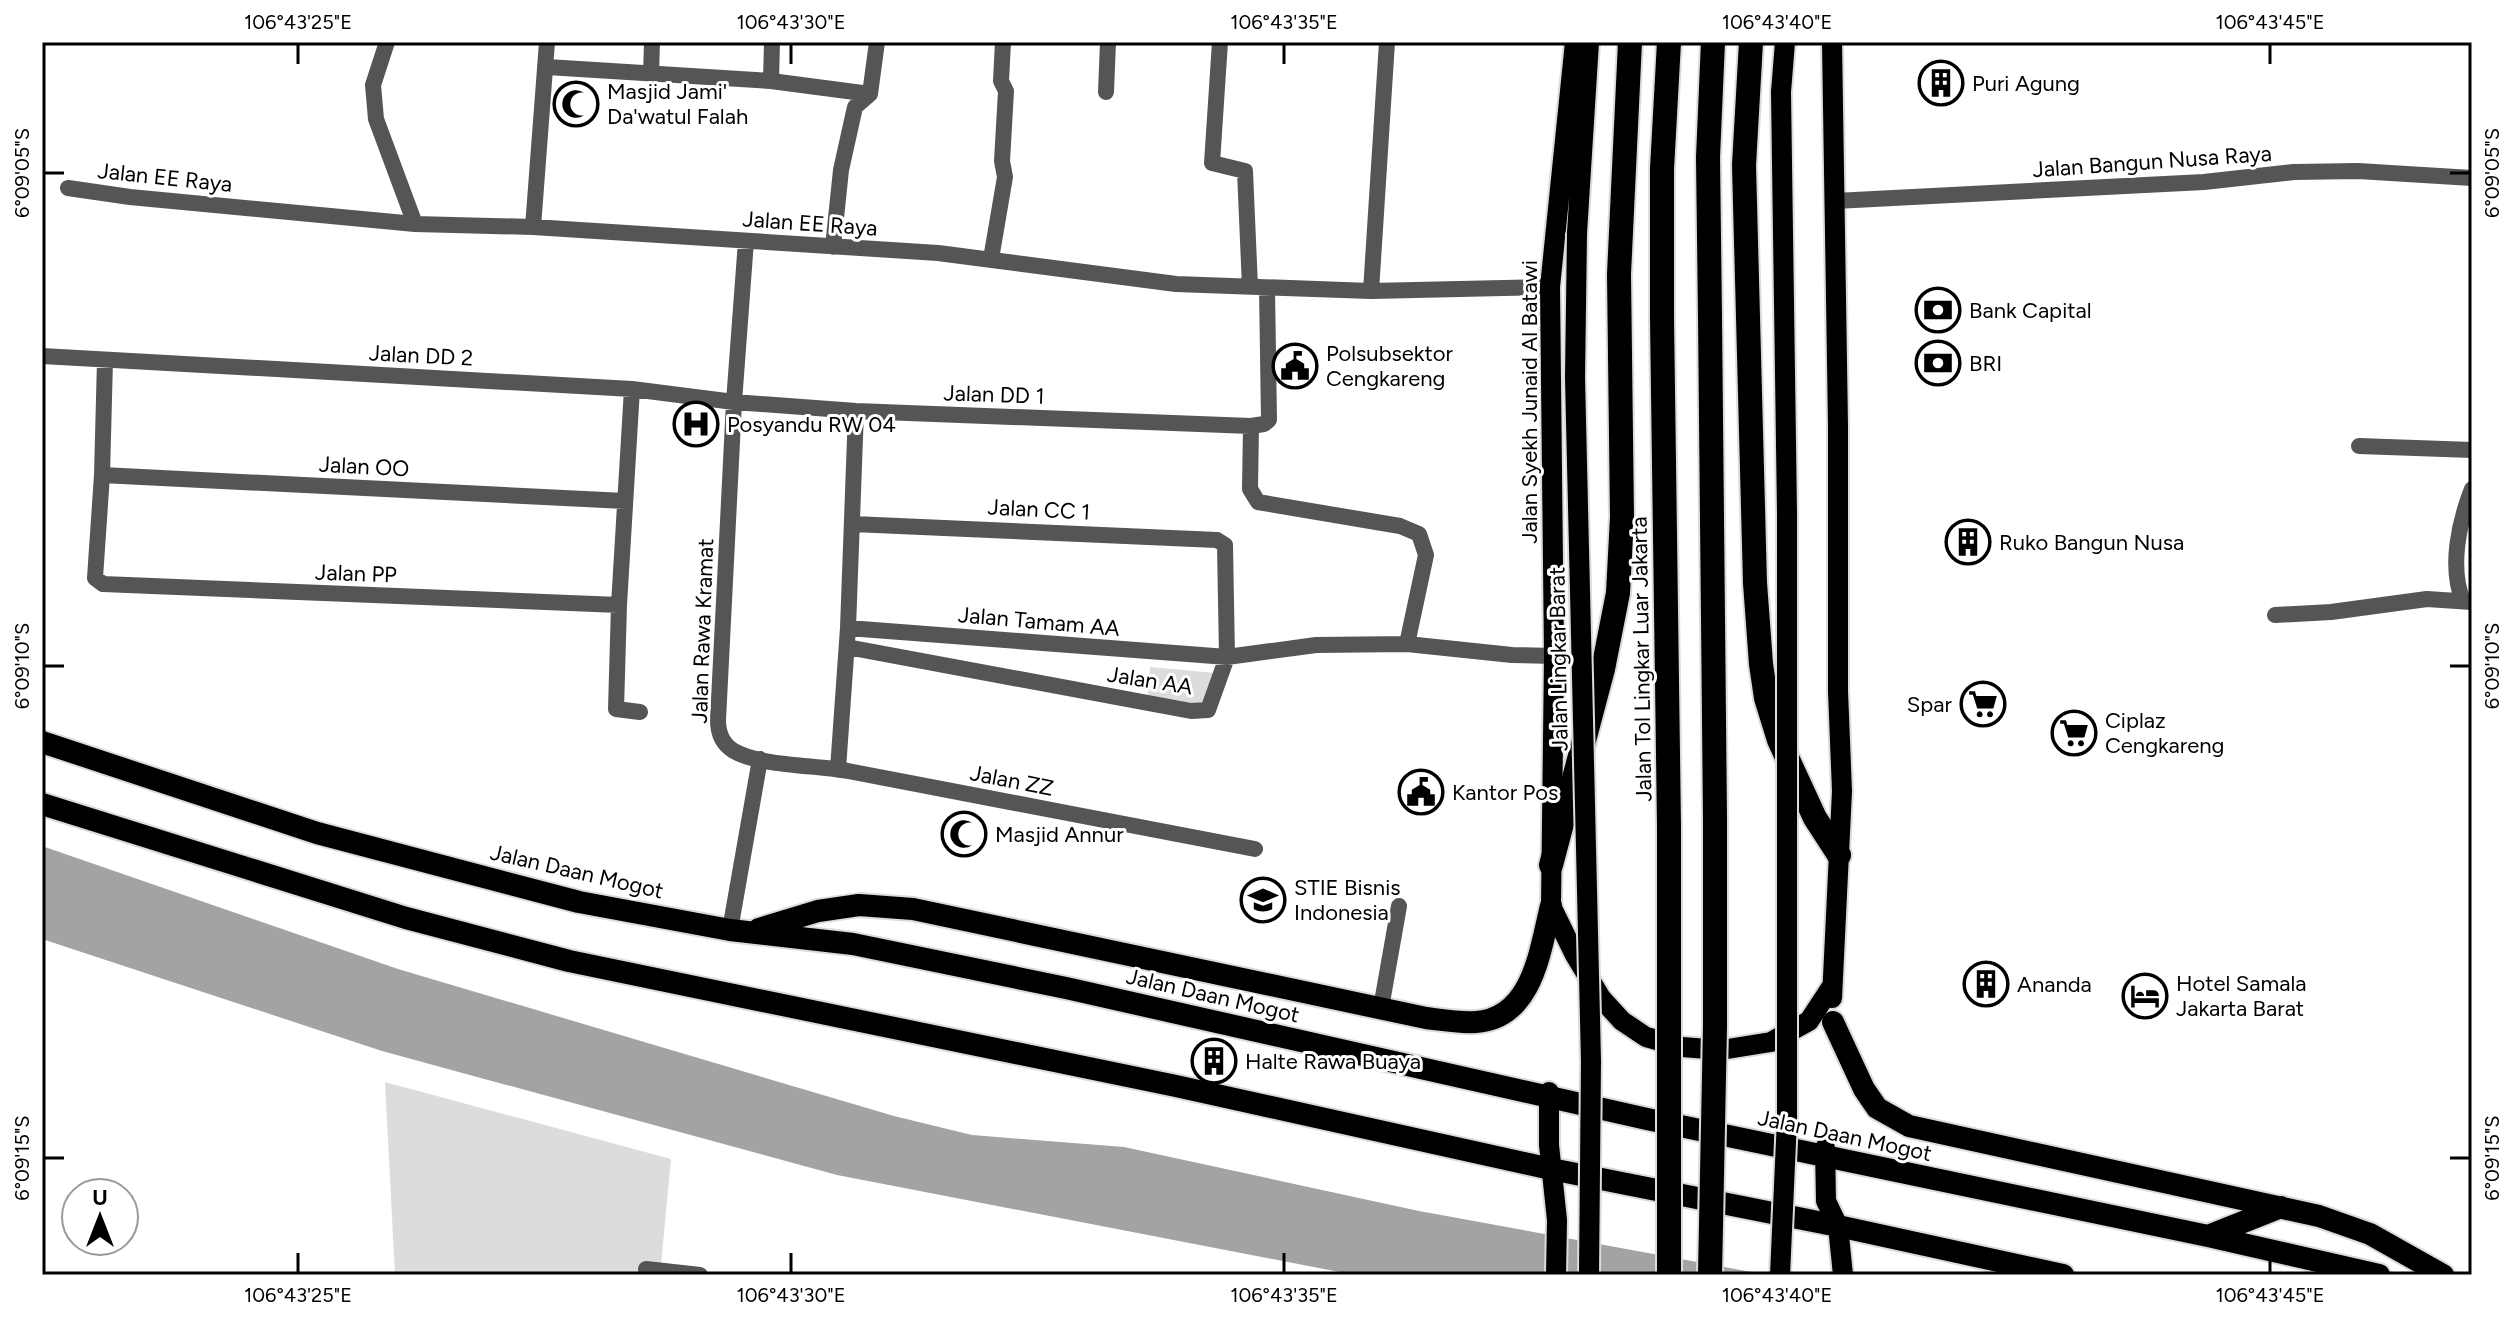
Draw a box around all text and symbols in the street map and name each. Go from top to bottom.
text: 106°43'25"E [244,10,352,34]
text: 106°43'30"E [736,10,846,34]
text: 106°43'35"E [1230,10,1338,34]
text: 106°43'40"E [1722,10,1832,34]
text: 106°43'45"E [2215,10,2325,34]
building icon: Puri Agung [1917,59,1965,107]
place label: Puri Agung [1972,70,2080,97]
place label: Masjid Jami' Da'watul Falah [607,78,748,130]
mosque icon: Masjid Jami' Da'watul Falah [552,80,600,128]
text: 6°09'05"S [10,128,34,218]
text: 6°09'05"S [2480,128,2504,218]
street label: Jalan Bangun Nusa Raya [2032,140,2273,183]
street label: Jalan EE Raya [96,157,234,198]
street label: Jalan EE Raya [742,205,878,242]
street label: Jalan Syekh Junaid Al Batawi [1516,260,1543,544]
bank icon: Bank Capital [1914,286,1962,334]
place label: Bank Capital [1969,297,2092,324]
street label: Jalan DD 2 [368,339,474,372]
bank icon: BRI [1914,339,1962,387]
place label: Polsubsektor Cengkareng [1326,340,1453,392]
public building icon: Polsubsektor Cengkareng [1271,342,1319,390]
place label: BRI [1969,350,2002,377]
street label: Jalan DD 1 [943,379,1045,410]
hospital icon: Posyandu RW 04 [672,400,720,448]
place label: Posyandu RW 04 [727,411,896,438]
street label: Jalan OO [318,451,410,482]
street label: Jalan CC 1 [987,493,1091,526]
street label: Jalan Tol Lingkar Luar Jakarta [1626,516,1657,802]
building icon: Ruko Bangun Nusa [1944,518,1992,566]
place label: Ruko Bangun Nusa [1999,529,2184,556]
street label: Jalan Rawa Kramat [686,538,719,724]
street label: Jalan PP [315,559,398,588]
street label: Jalan Lingkar Barat [1543,567,1574,751]
street label: Jalan Tamam AA [957,601,1121,642]
text: 6°09'10"S [10,623,34,709]
text: 6°09'10"S [2480,623,2504,709]
street label: Jalan AA [1105,660,1195,701]
supermarket icon: Spar [1959,680,2007,728]
place label: Spar [1907,691,1953,718]
place label: Ciplaz Cengkareng [2105,707,2224,759]
supermarket icon: Ciplaz Cengkareng [2050,709,2098,757]
street label: Jalan ZZ [968,759,1056,802]
public building icon: Kantor Pos [1397,768,1445,816]
place label: Kantor Pos [1452,779,1558,806]
mosque icon: Masjid Annur [940,810,988,858]
place label: Masjid Annur [995,821,1124,848]
street label: Jalan Daan Mogot [488,838,666,905]
place label: STIE Bisnis Indonesia [1294,874,1401,926]
school or university icon: STIE Bisnis Indonesia [1239,876,1287,924]
building icon: Ananda [1962,960,2010,1008]
street label: Jalan Daan Mogot [1124,962,1302,1029]
place label: Hotel Samala Jakarta Barat [2176,970,2307,1022]
place label: Ananda [2017,971,2092,998]
hotel icon: Hotel Samala Jakarta Barat [2121,972,2169,1020]
building icon: Halte Rawa Buaya [1190,1037,1238,1085]
place label: Halte Rawa Buaya [1245,1048,1421,1075]
street label: Jalan Daan Mogot [1756,1104,1934,1167]
text: 6°09'15"S [10,1115,34,1201]
text: 6°09'15"S [2480,1115,2504,1201]
north arrow [60,1177,140,1257]
text: U [92,1184,108,1211]
text: 106°43'25"E [244,1283,352,1307]
text: 106°43'30"E [736,1283,846,1307]
text: 106°43'35"E [1230,1283,1338,1307]
text: 106°43'40"E [1722,1283,1832,1307]
text: 106°43'45"E [2215,1283,2325,1307]

